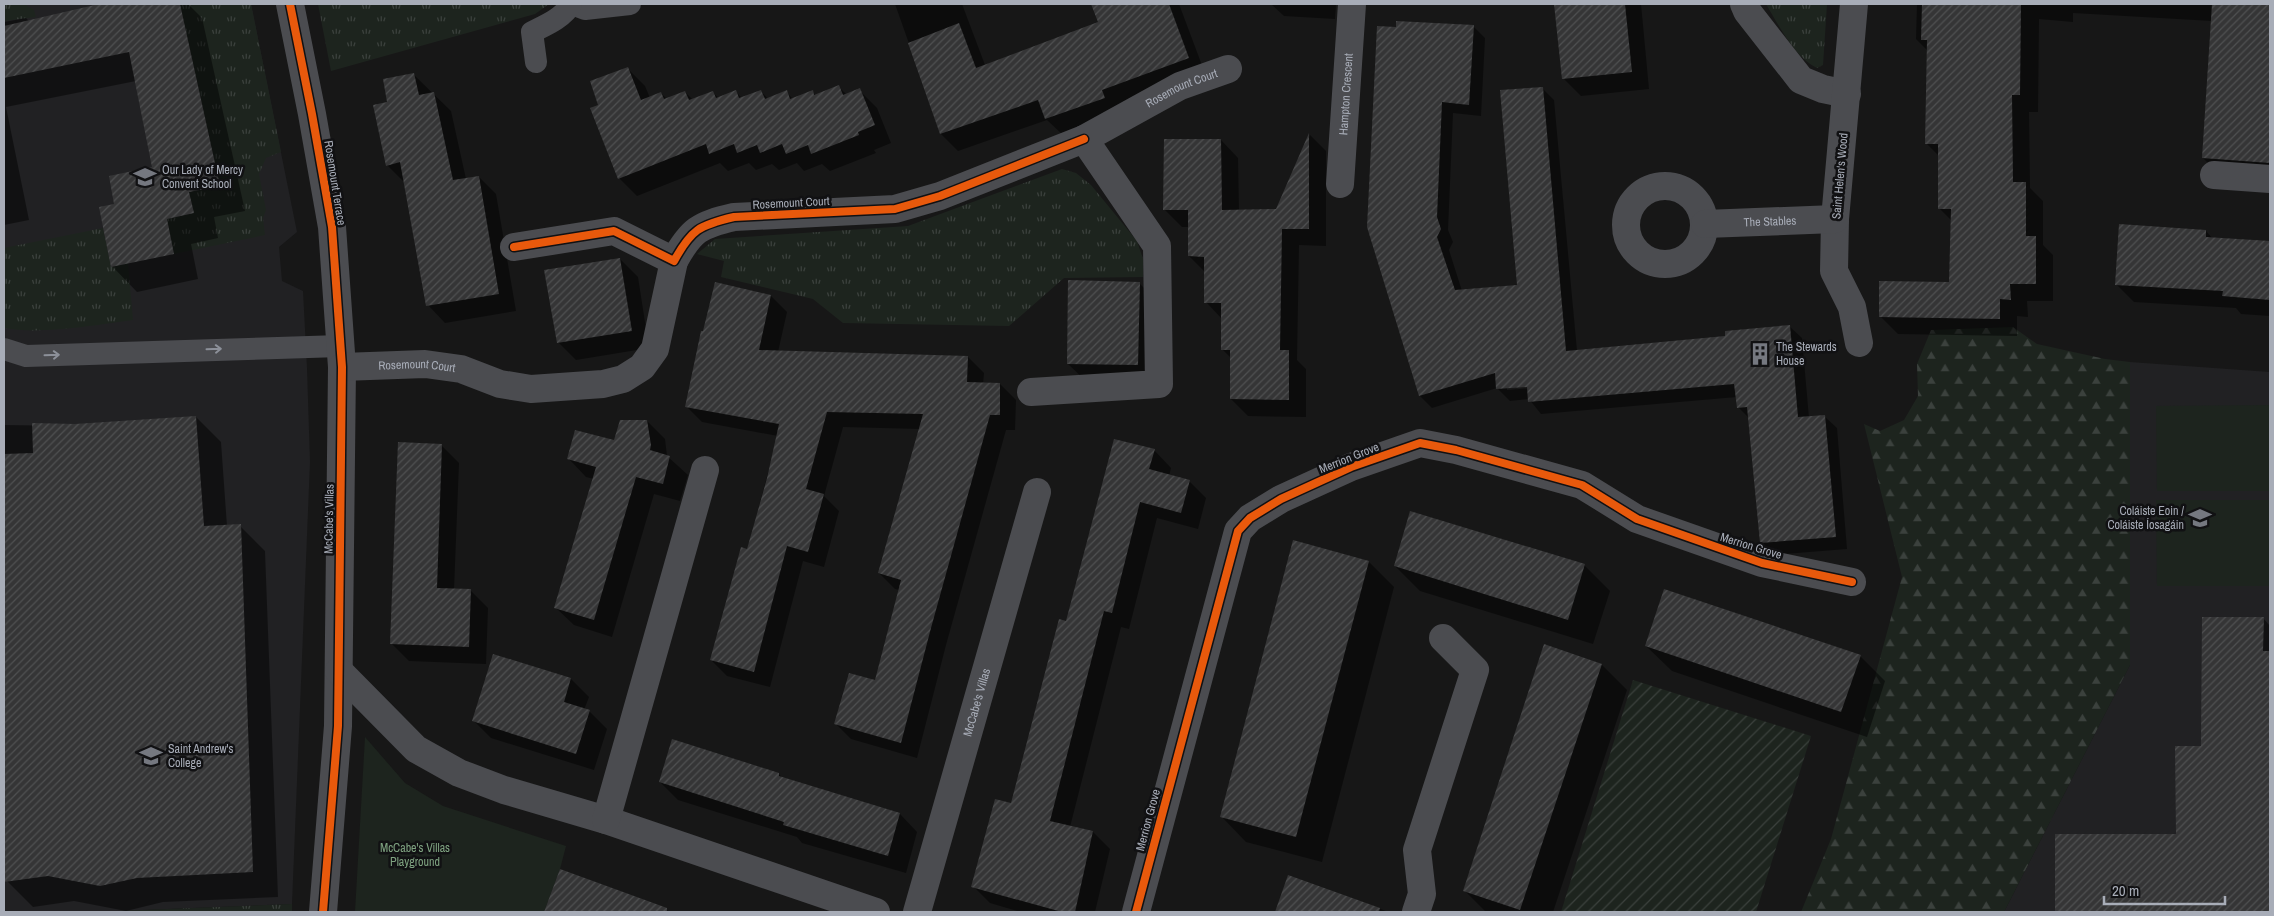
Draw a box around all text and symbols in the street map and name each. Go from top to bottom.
street label: Hampton Crescent [1335,52,1357,136]
street label: Rosemount Court [1143,65,1220,111]
street label: Saint Helen's Wood [1828,132,1852,220]
street label: Rosemount Terrace [320,139,350,227]
place label: Our Lady of Mercy Convent School [162,162,243,192]
school or university icon: Our Lady of Mercy Convent School [132,164,158,190]
street label: Rosemount Court [752,193,830,213]
street label: The Stables [1743,212,1797,231]
place label: The Stewards House [1776,339,1837,369]
building icon: The Stewards House [1747,341,1773,367]
one-way arrow [206,344,222,354]
one-way arrow [43,350,59,359]
street label: Rosemount Court [378,356,457,376]
street label: Merrion Grove [1317,439,1381,477]
street label: McCabe's Villas [320,484,338,554]
place label: Coláiste Eoin / Coláiste Íosagáin [2107,503,2184,533]
school or university icon: Coláiste Eoin / Coláiste Íosagáin [2187,505,2213,531]
street label: Merrion Grove [1718,529,1784,563]
street label: McCabe's Villas [960,666,994,738]
place label: Saint Andrew's College [168,741,233,771]
school or university icon: Saint Andrew's College [138,743,164,769]
street label: Merrion Grove [1132,787,1164,853]
park label: McCabe's Villas Playground [380,840,450,870]
scale bar [2104,874,2225,906]
text: 20 m [2112,880,2139,901]

